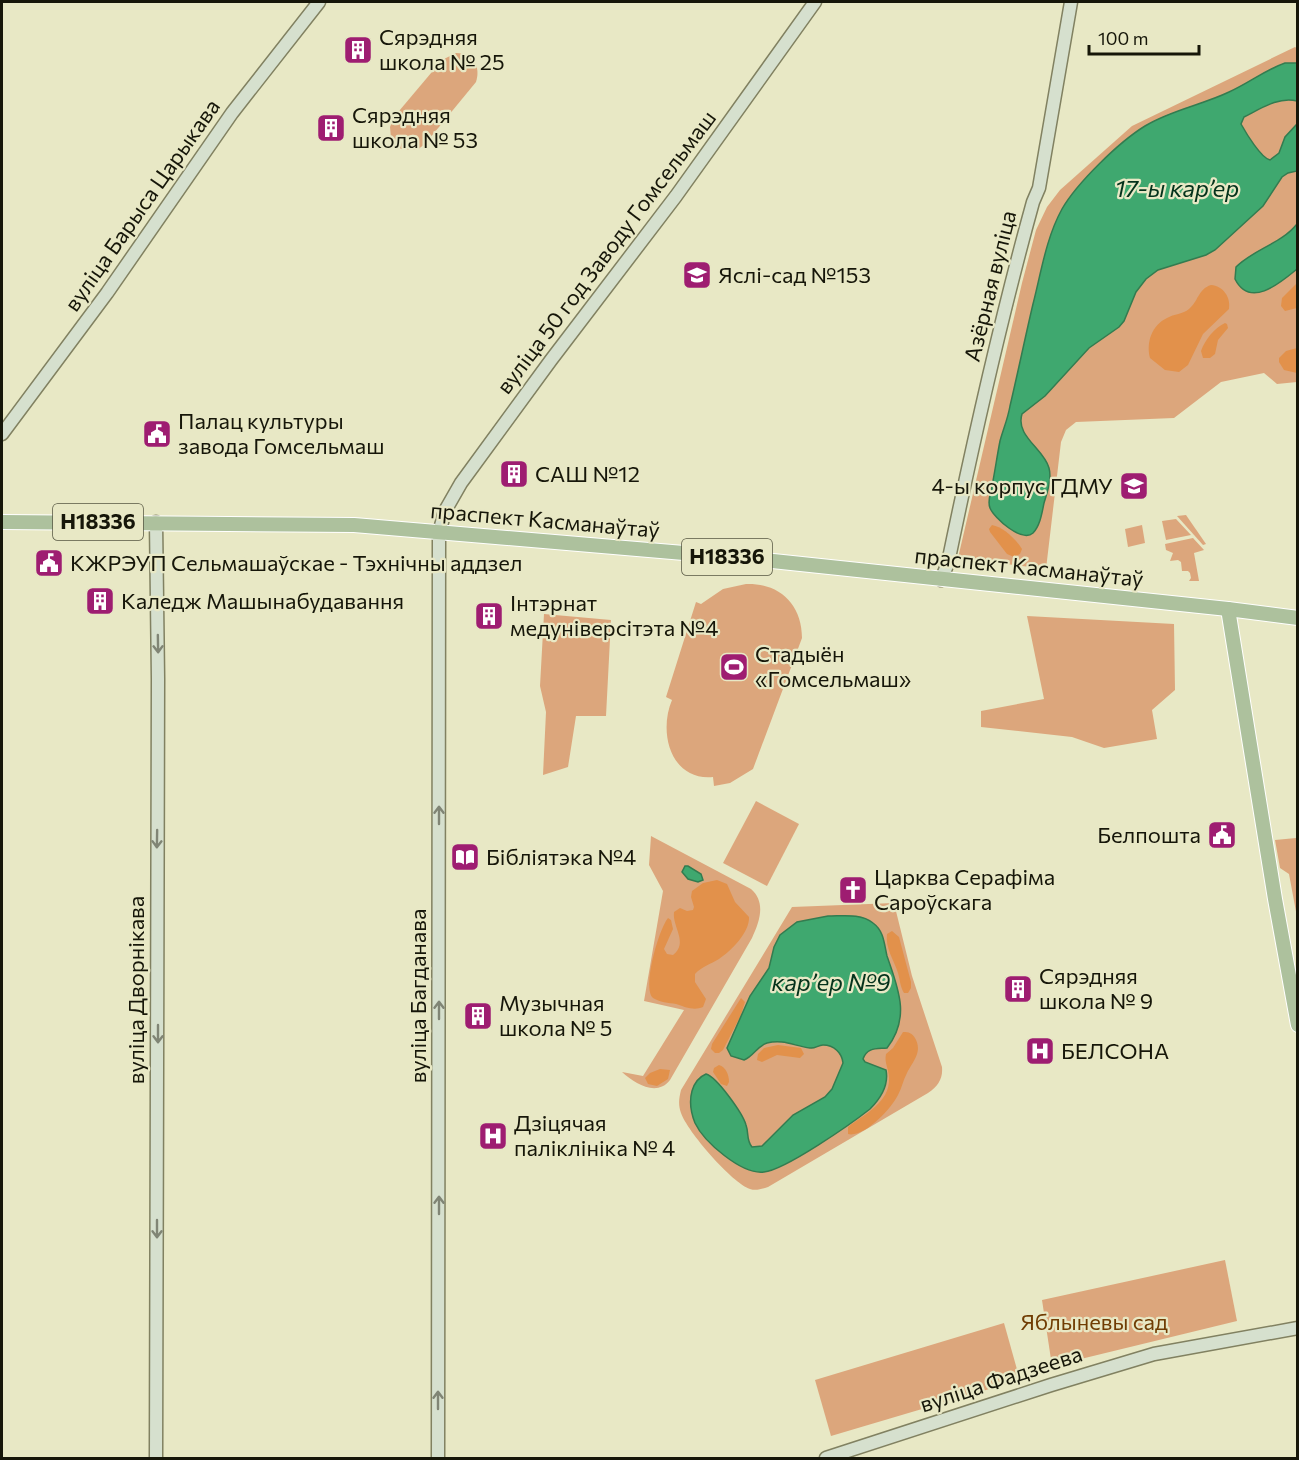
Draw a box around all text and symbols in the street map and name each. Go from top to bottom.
scale bar [1089,18,1198,56]
place label: Сярэдняя школа № 25 [379,23,505,75]
text: 100 m [1098,27,1148,49]
building icon: Сярэдняя школа № 25 [342,34,374,66]
street label: вуліца Барыса Царыкава [58,93,225,316]
place label: Сярэдняя школа № 53 [352,101,478,153]
street label: вуліца 50 год Заводу Гомсельмаш [490,105,721,399]
building icon: Сярэдняя школа № 53 [315,112,347,144]
water label: 17-ы кар’ер [1115,173,1239,202]
street label: Азёрная вуліца [958,207,1021,364]
school or university icon: Яслі-сад №153 [681,259,713,291]
place label: Яслі-сад №153 [718,261,871,288]
place label: Палац культуры завода Гомсельмаш [178,407,384,459]
public building icon: Палац культуры завода Гомсельмаш [141,418,173,450]
building icon: САШ №12 [498,458,530,490]
place label: САШ №12 [535,460,640,487]
school or university icon: 4-ы корпус ГДМУ [1118,470,1150,502]
place label: 4-ы корпус ГДМУ [931,472,1113,499]
street label: праспект Касманаўтаў [429,496,661,543]
road number: Н18336 [53,504,143,540]
road number: Н18336 [682,539,772,575]
street label: праспект Касманаўтаў [913,541,1145,592]
public building icon: КЖРЭУП Сельмашаўскае - Тэхнічны аддзел [33,547,65,579]
place label: КЖРЭУП Сельмашаўскае - Тэхнічны аддзел [70,549,523,576]
building icon: Каледж Машынабудавання [84,585,116,617]
place label: Каледж Машынабудавання [121,587,404,614]
place label: Інтэрнат медуніверсітэта №4 [510,589,718,641]
building icon: Інтэрнат медуніверсітэта №4 [473,600,505,632]
one-way arrow [152,633,163,653]
place label: Стадыён «Гомсельмаш» [755,640,911,692]
sports icon: Стадыён «Гомсельмаш» [718,651,750,683]
one-way arrow [433,806,445,826]
public building icon: Белпошта [1206,819,1238,851]
place label: Белпошта [1097,821,1201,848]
one-way arrow [151,828,163,848]
library icon: Бібліятэка №4 [449,841,481,873]
place label: Бібліятэка №4 [486,843,636,870]
place label: Царква Серафіма Сароўскага [874,863,1055,915]
church icon: Царква Серафіма Сароўскага [837,874,869,906]
street label: вуліца Дворнікава [122,896,149,1084]
street label: вуліца Багданава [404,909,431,1083]
place label: Сярэдняя школа № 9 [1039,962,1153,1014]
water label: карʼер №9 [772,967,891,996]
building icon: Сярэдняя школа № 9 [1002,973,1034,1005]
place label: Музычная школа № 5 [499,989,613,1041]
building icon: Музычная школа № 5 [462,1000,494,1032]
one-way arrow [433,1001,445,1021]
one-way arrow [152,1023,164,1043]
hospital icon: БЕЛСОНА [1024,1035,1056,1067]
place label: БЕЛСОНА [1061,1037,1169,1064]
place label: Дзіцячая паліклініка № 4 [514,1109,675,1161]
hospital icon: Дзіцячая паліклініка № 4 [477,1120,509,1152]
one-way arrow [433,1196,445,1216]
one-way arrow [151,1218,163,1238]
park label: Яблыневы сад [1020,1308,1168,1335]
street label: вуліца Фадзеева [916,1340,1085,1417]
one-way arrow [432,1391,444,1411]

